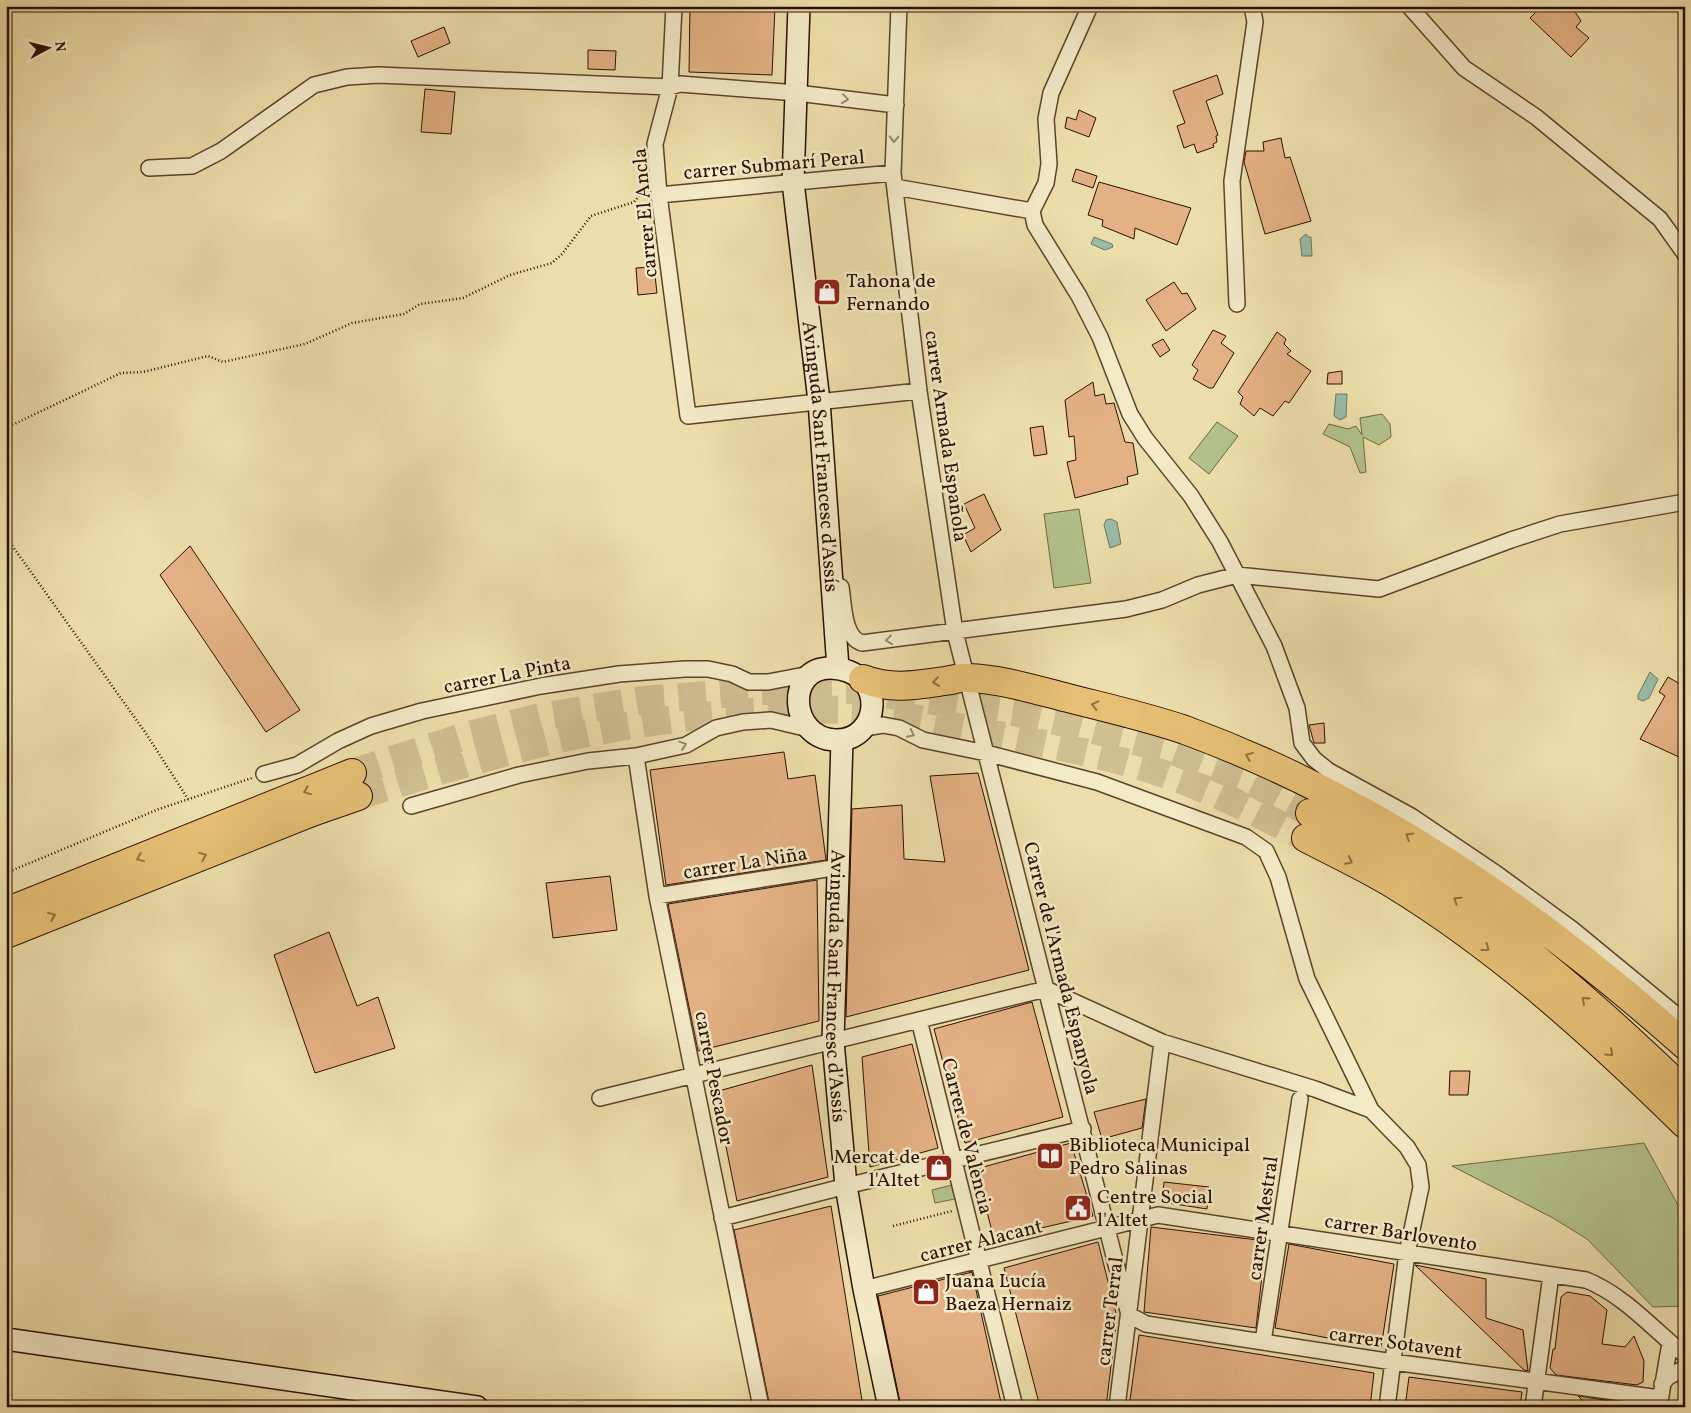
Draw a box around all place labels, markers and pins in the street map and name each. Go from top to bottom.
place label: Tahona de Fernando [846,268,936,319]
shop icon: Tahona de Fernando [812,277,842,307]
place label: Biblioteca Municipal Pedro Salinas [1069,1132,1250,1183]
library icon: Biblioteca Municipal Pedro Salinas [1035,1141,1065,1171]
place label: Mercat de l'Altet [834,1144,920,1195]
shop icon: Mercat de l'Altet [924,1153,954,1183]
place label: Centre Social l'Altet [1097,1184,1213,1235]
public building icon: Centre Social l'Altet [1063,1193,1093,1223]
place label: Juana Lucía Baeza Hernaiz [945,1268,1072,1319]
shop icon: Juana Lucía Baeza Hernaiz [911,1277,941,1307]

